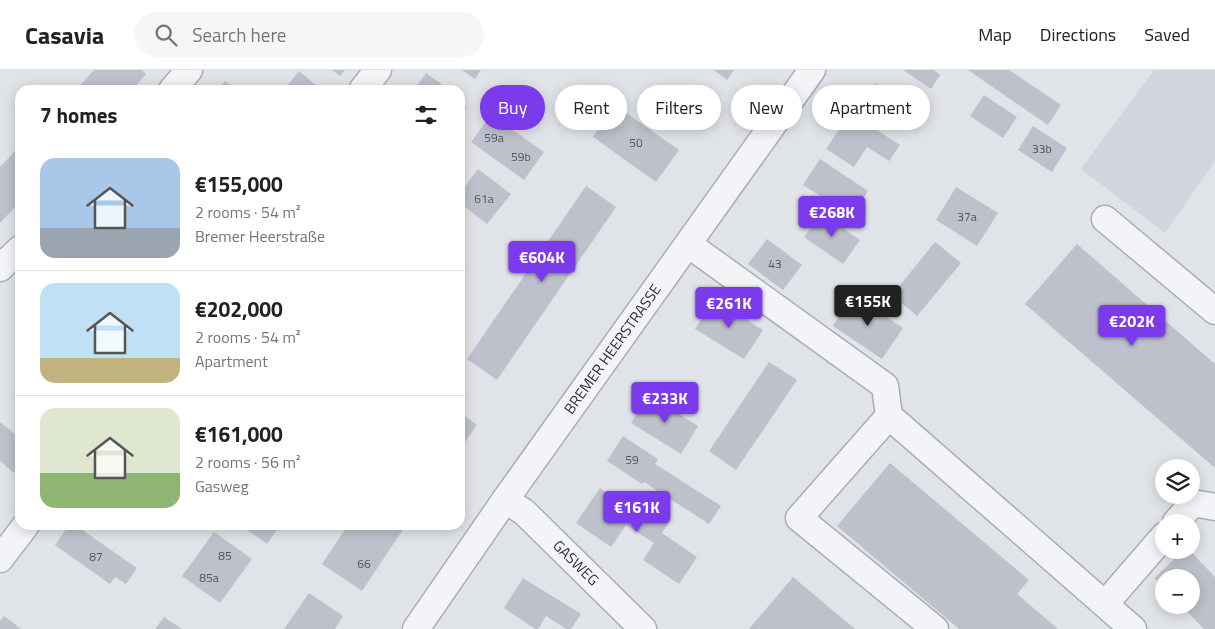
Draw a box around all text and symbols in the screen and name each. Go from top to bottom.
search box [134,12,484,57]
text: Casavia [25,17,104,53]
text: Search here [192,20,286,49]
icon: search [152,21,180,49]
text: Map [978,21,1012,48]
text: Directions [1040,21,1116,48]
text: Saved [1144,21,1190,48]
chip: Buy [480,85,545,130]
chip: Rent [555,85,627,130]
chip: Filters [637,85,721,130]
chip: New [731,85,802,130]
chip: Apartment [812,85,930,130]
text: 7 homes [40,99,117,131]
icon: filters [412,101,440,129]
house number: 59a [484,128,504,147]
house number: 50 [629,133,643,152]
house number: 33b [1032,139,1052,158]
house number: 59b [511,147,531,166]
text: €155,000 [195,168,283,200]
icon: home [80,178,140,238]
house number: 61a [474,189,494,208]
pin: €268K [797,196,867,238]
text: 2 rooms · 54 m² [195,200,300,224]
text: €268K [809,200,855,224]
house number: 37a [957,207,977,226]
text: Bremer Heerstraße [195,224,325,248]
pin: €604K [507,240,577,283]
text: €604K [519,245,565,269]
house number: 43 [768,254,782,273]
street label: BREMER HEERSTRASSE [558,279,667,419]
pin: €155K [833,284,903,327]
pin: €261K [694,286,764,329]
text: €155K [845,289,891,313]
text: €261K [706,291,752,315]
text: €202,000 [195,293,283,325]
icon: home [80,303,140,363]
pin: €202K [1097,304,1167,347]
text: €202K [1109,309,1155,333]
text: 2 rooms · 54 m² [195,325,300,349]
text: Apartment [195,349,268,373]
pin: €233K [630,382,700,424]
text: €233K [642,386,688,410]
text: €161,000 [195,418,283,450]
icon: home [80,428,140,488]
text: 2 rooms · 56 m² [195,450,300,474]
house number: 59 [625,450,639,469]
map controls [1155,459,1200,614]
button: layers [1155,459,1200,504]
text: Gasweg [195,474,249,498]
pin: €161K [602,490,672,533]
text: €161K [614,495,660,519]
button: + [1155,514,1200,559]
street label: GASWEG [548,534,604,591]
house number: 85 [218,546,232,565]
house number: 87 [89,547,103,566]
house number: 66 [357,554,371,573]
house number: 85a [199,568,219,587]
button: − [1155,569,1200,614]

